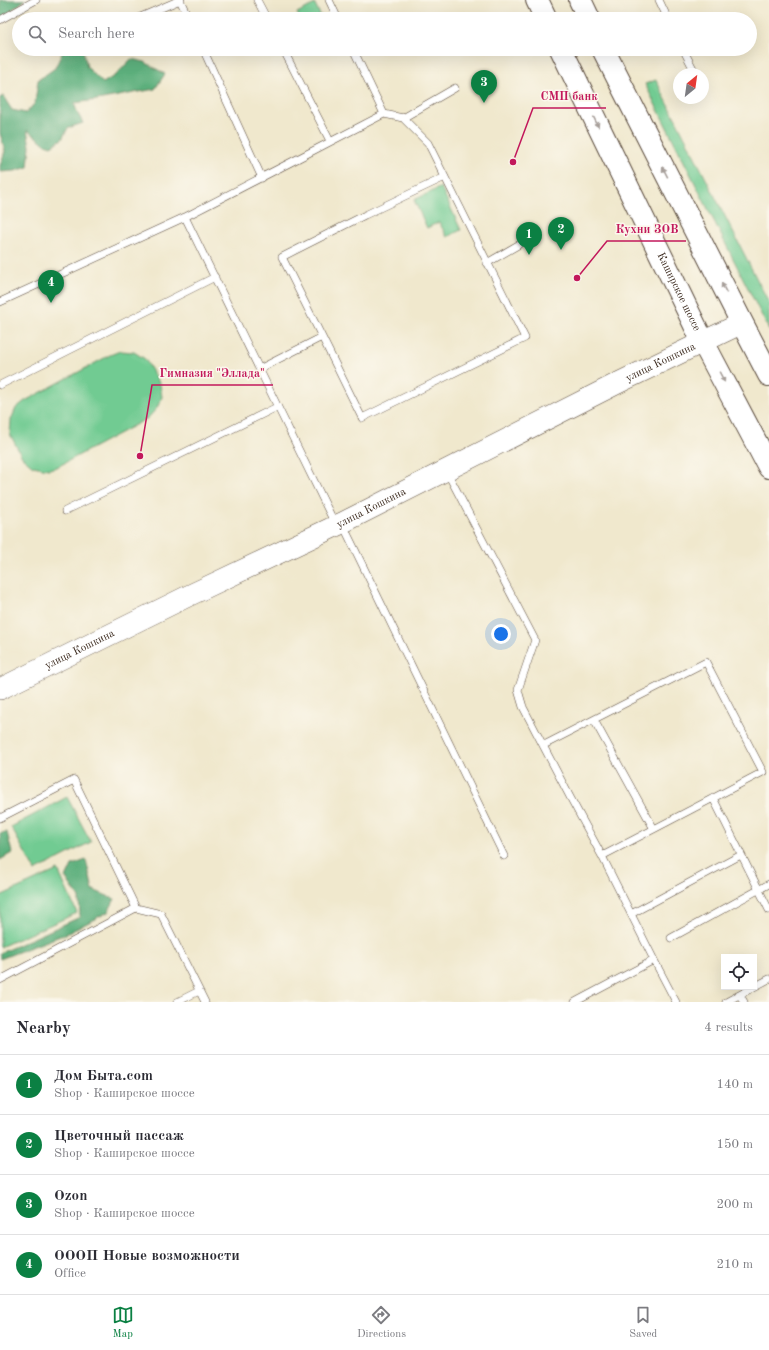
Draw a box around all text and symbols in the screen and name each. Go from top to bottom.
search box [12,12,757,56]
icon: search [26,23,48,45]
text: Search here [58,27,135,42]
north arrow [673,68,709,104]
pin: 3 [471,70,497,103]
callout: СМП банк [533,84,606,108]
text: СМП банк [540,91,598,103]
one-way arrow [593,116,599,128]
one-way arrow [662,167,668,178]
pin: 2 [548,217,574,250]
callout: Кухни ЗОВ [607,217,686,241]
pin: 1 [516,222,542,255]
text: Кухни ЗОВ [615,224,679,236]
street label: Каширское шоссе [655,251,702,333]
pin: 4 [38,270,64,303]
one-way arrow [721,283,727,294]
street label: улица Кошкина [624,341,698,384]
callout: Гимназия "Эллада" [152,361,273,385]
text: Гимназия "Эллада" [159,368,265,380]
one-way arrow [718,371,725,382]
street label: улица Кошкина [335,486,408,530]
your location [491,624,511,644]
street label: улица Кошкина [43,627,117,671]
map controls [721,954,757,990]
button: locate [721,954,757,990]
text: Nearby [16,1020,71,1037]
text: 4 results [704,1021,753,1034]
text: Дом Быта.com [54,1069,153,1084]
text: 1 [25,1078,33,1091]
text: 140 m [716,1078,753,1091]
text: Shop · Каширское шоссе [54,1087,195,1100]
text: Цветочный пассаж [54,1129,184,1144]
text: 2 [25,1138,33,1151]
text: 150 m [716,1138,753,1151]
text: Shop · Каширское шоссе [54,1147,195,1160]
text: Ozon [54,1189,87,1204]
text: 3 [25,1198,33,1211]
text: 200 m [716,1198,753,1211]
text: Shop · Каширское шоссе [54,1207,195,1220]
text: ОООП Новые возможности [54,1249,240,1264]
text: 4 [25,1258,33,1271]
text: 210 m [716,1258,753,1271]
text: Office [54,1267,86,1280]
tab: Map [112,1304,134,1342]
tab: Directions [357,1304,406,1342]
tab: Saved [629,1304,657,1342]

